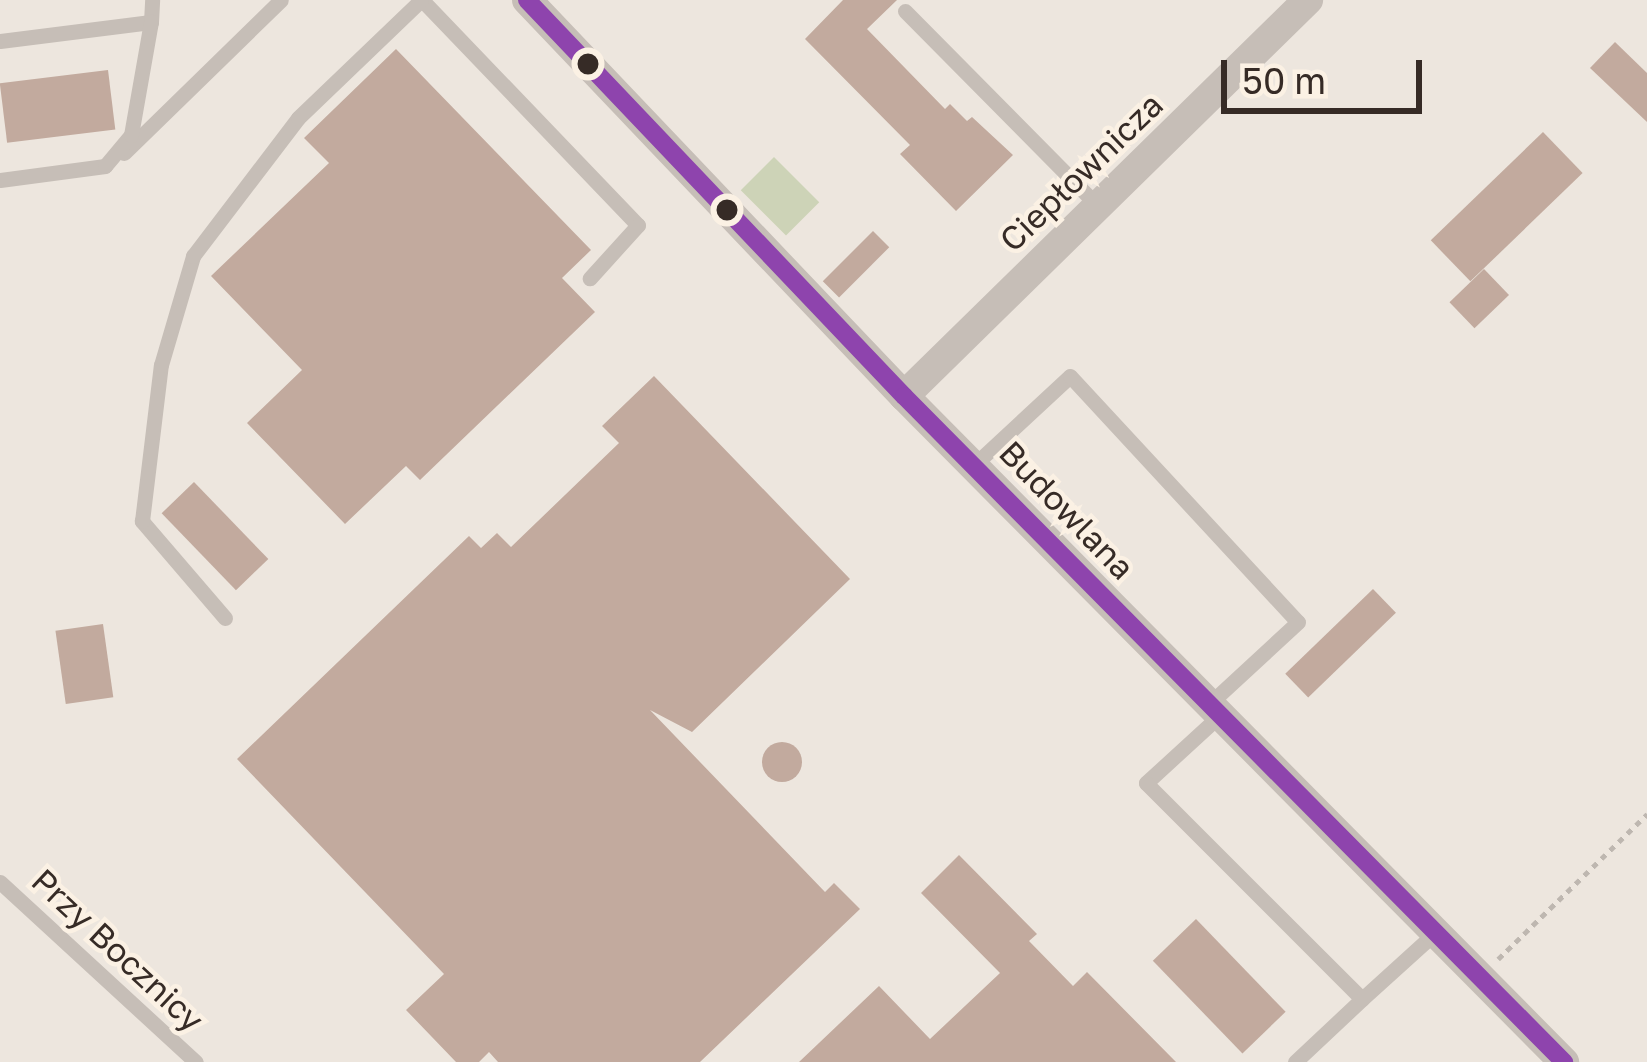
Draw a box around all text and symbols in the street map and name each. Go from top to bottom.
scale bar [1227,36,1428,110]
unlabelled marker [577,53,599,75]
text: 50 m [1242,59,1326,102]
street label: Ciepłownicza [991,85,1171,259]
unlabelled marker [716,199,738,221]
street label: Budowlana [991,433,1143,587]
street label: Przy Bocznicy [24,860,212,1040]

